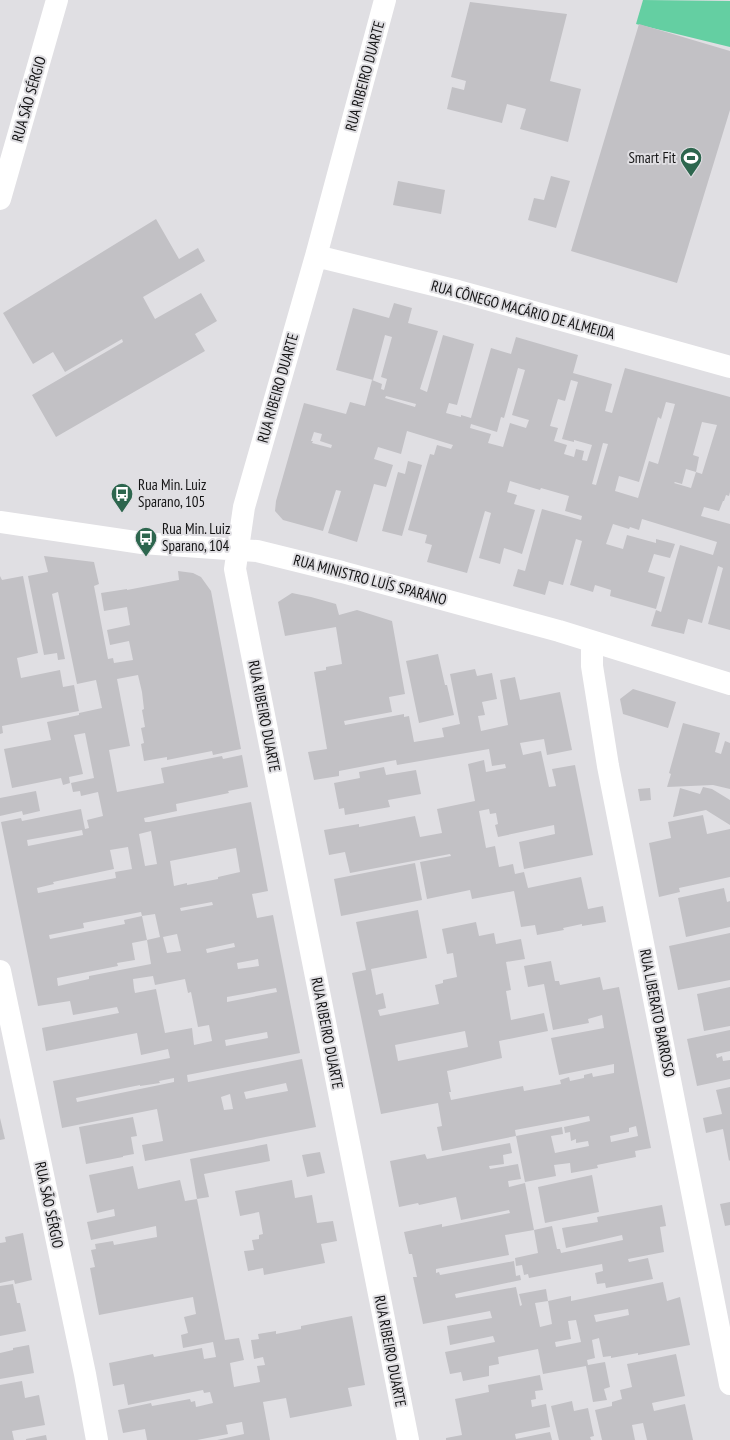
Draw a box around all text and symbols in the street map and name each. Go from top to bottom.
street label: RUA RIBEIRO DUARTE [341,19,388,133]
street label: RUA SÃO SÉRGIO [7,54,50,144]
sports icon: Smart Fit [678,145,704,178]
place label: Smart Fit [628,148,676,167]
street label: RUA CÔNEGO MACÁRIO DE ALMEIDA [429,276,618,343]
street label: RUA RIBEIRO DUARTE [253,331,302,445]
place label: Rua Min. Luiz Sparano, 105 [138,475,206,511]
bus stop icon: Rua Min. Luiz Sparano, 105 [109,481,135,514]
place label: Rua Min. Luiz Sparano, 104 [162,519,230,555]
bus stop icon: Rua Min. Luiz Sparano, 104 [133,525,159,558]
street label: RUA MINISTRO LUÍS SPARANO [292,550,449,609]
street label: RUA RIBEIRO DUARTE [244,659,285,773]
street label: RUA LIBERATO BARROSO [636,947,679,1078]
street label: RUA RIBEIRO DUARTE [307,976,348,1090]
street label: RUA SÃO SÉRGIO [31,1160,68,1250]
street label: RUA RIBEIRO DUARTE [370,1294,411,1408]

